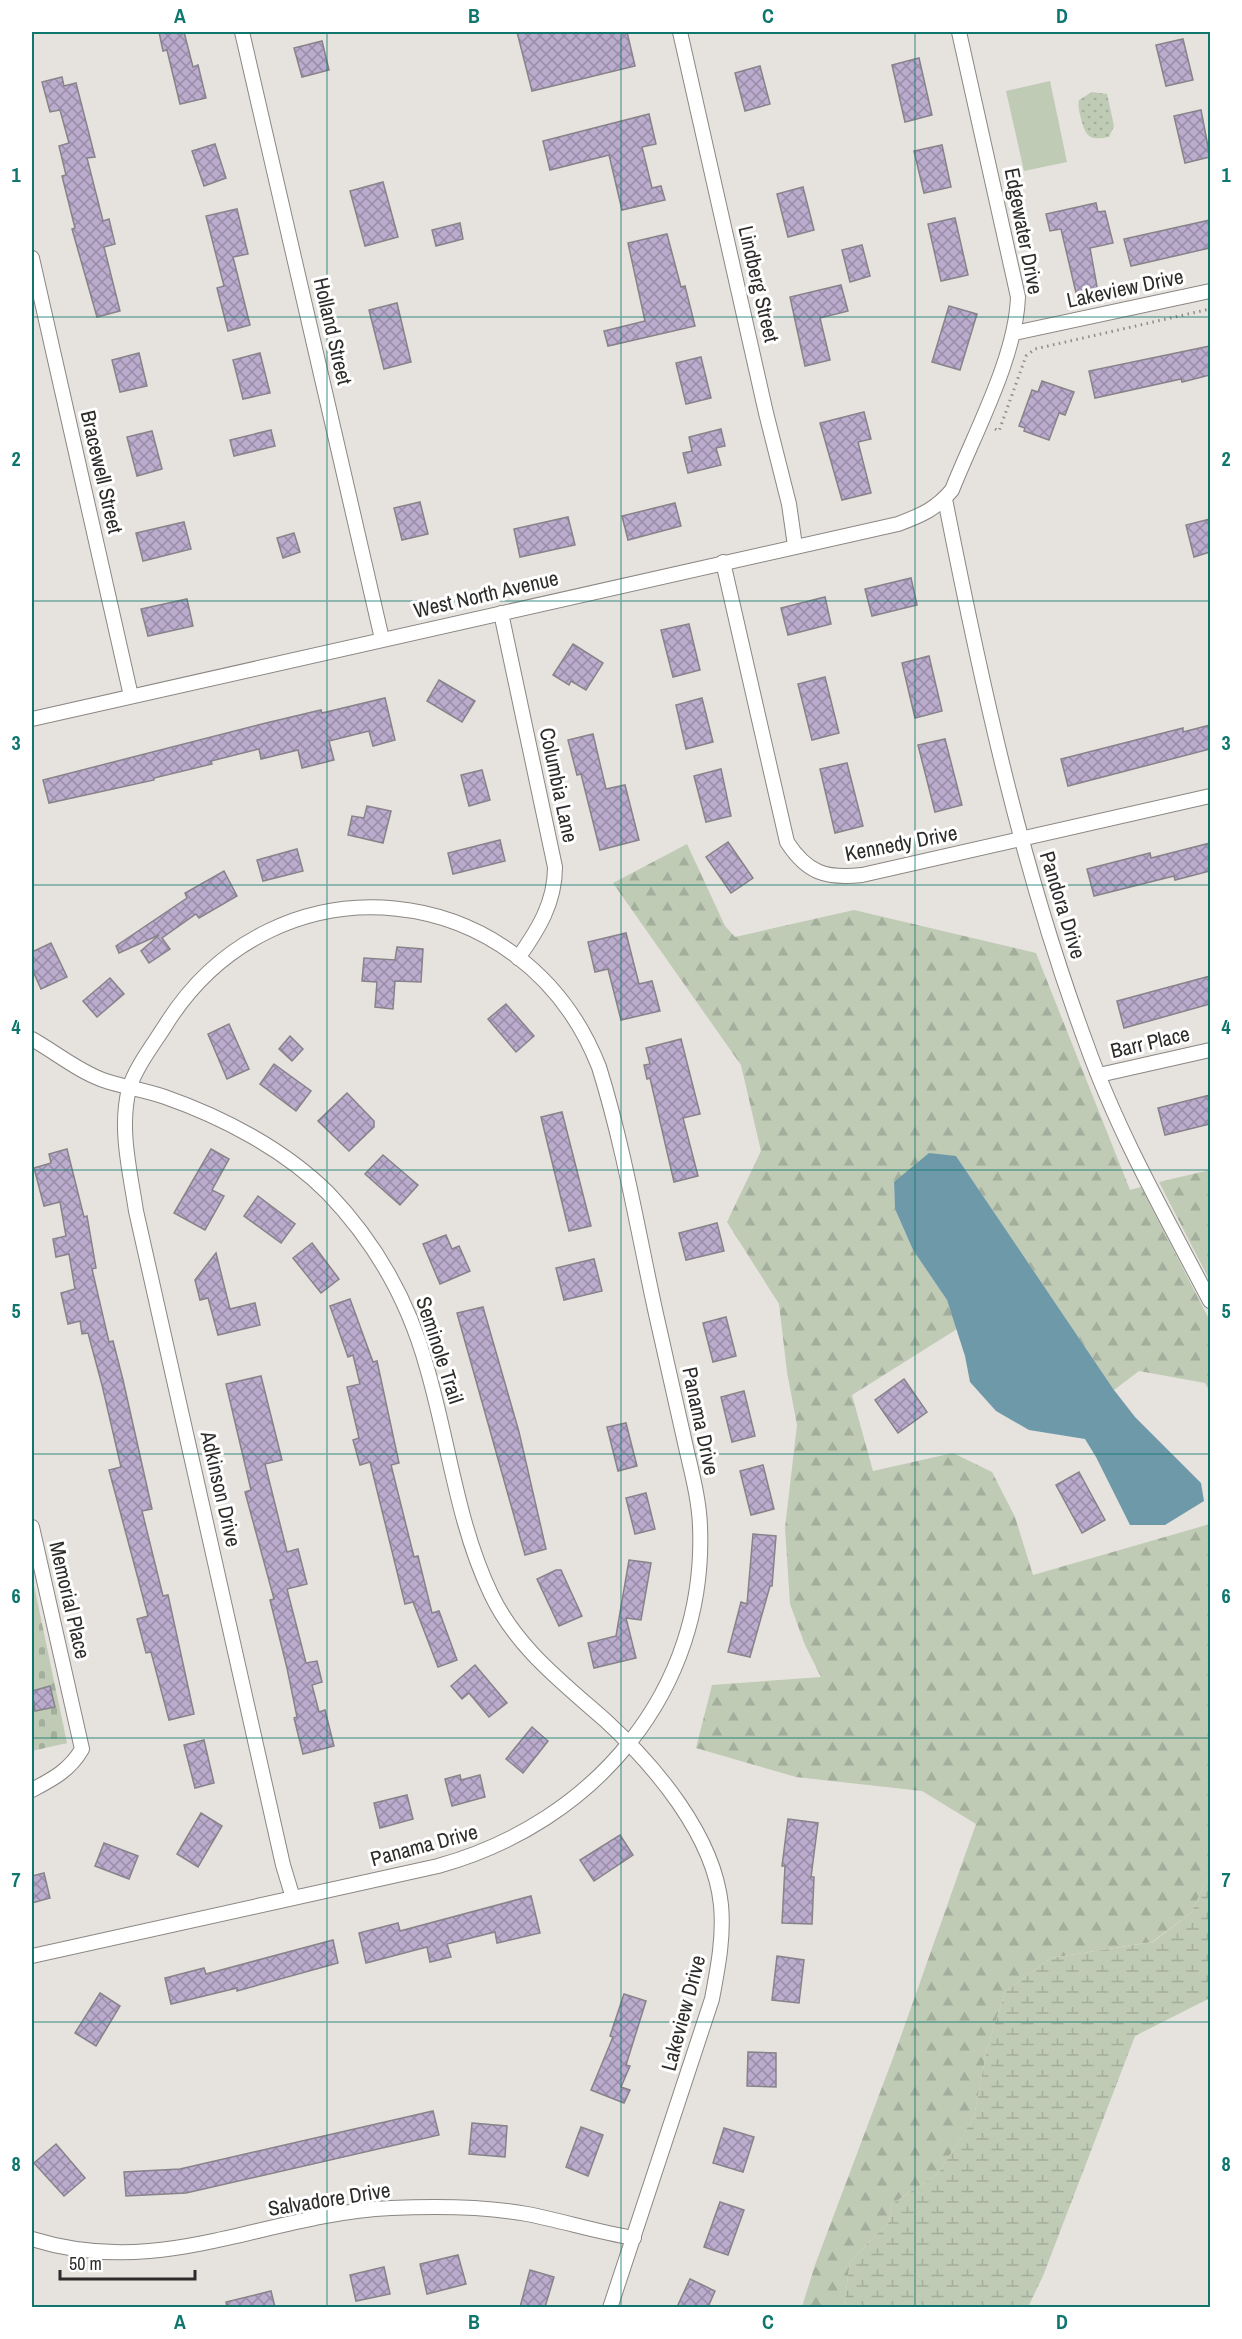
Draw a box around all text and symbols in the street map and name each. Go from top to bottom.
text: A [174,2,186,29]
text: B [468,2,480,29]
text: C [762,2,774,29]
text: D [1056,2,1068,29]
text: 1 [11,161,21,188]
text: 1 [1221,161,1231,188]
street label: Edgewater Drive [998,165,1050,297]
street label: Lindberg Street [732,223,787,345]
street label: Lakeview Drive [1064,261,1186,315]
street label: Holland Street [307,275,359,388]
street label: Bracewell Street [74,408,130,537]
text: 2 [11,445,21,472]
text: 2 [1221,445,1231,472]
street label: West North Avenue [411,563,561,625]
street label: Columbia Lane [533,725,585,845]
text: 3 [11,729,21,756]
text: 3 [1221,729,1231,756]
street label: Kennedy Drive [842,818,960,868]
street label: Pandora Drive [1033,848,1093,962]
text: 4 [11,1013,21,1040]
text: 4 [1221,1013,1231,1040]
street label: Barr Place [1108,1019,1192,1065]
street label: Seminole Trail [409,1293,471,1407]
text: 5 [11,1297,21,1324]
text: 5 [1221,1297,1231,1324]
street label: Panama Drive [675,1364,727,1478]
street label: Adkinson Drive [193,1427,248,1550]
street label: Memorial Place [42,1538,98,1662]
text: 6 [11,1582,21,1609]
text: 6 [1221,1582,1231,1609]
street label: Panama Drive [367,1817,481,1873]
text: 7 [11,1866,21,1893]
text: 7 [1221,1866,1231,1893]
street label: Lakeview Drive [654,1952,712,2074]
text: 8 [11,2150,21,2177]
text: 8 [1221,2150,1231,2177]
street label: Salvadore Drive [266,2175,392,2223]
scale bar [60,2243,195,2281]
text: 50 m [69,2251,102,2276]
text: A [174,2308,186,2335]
text: B [468,2308,480,2335]
text: C [762,2308,774,2335]
text: D [1056,2308,1068,2335]

